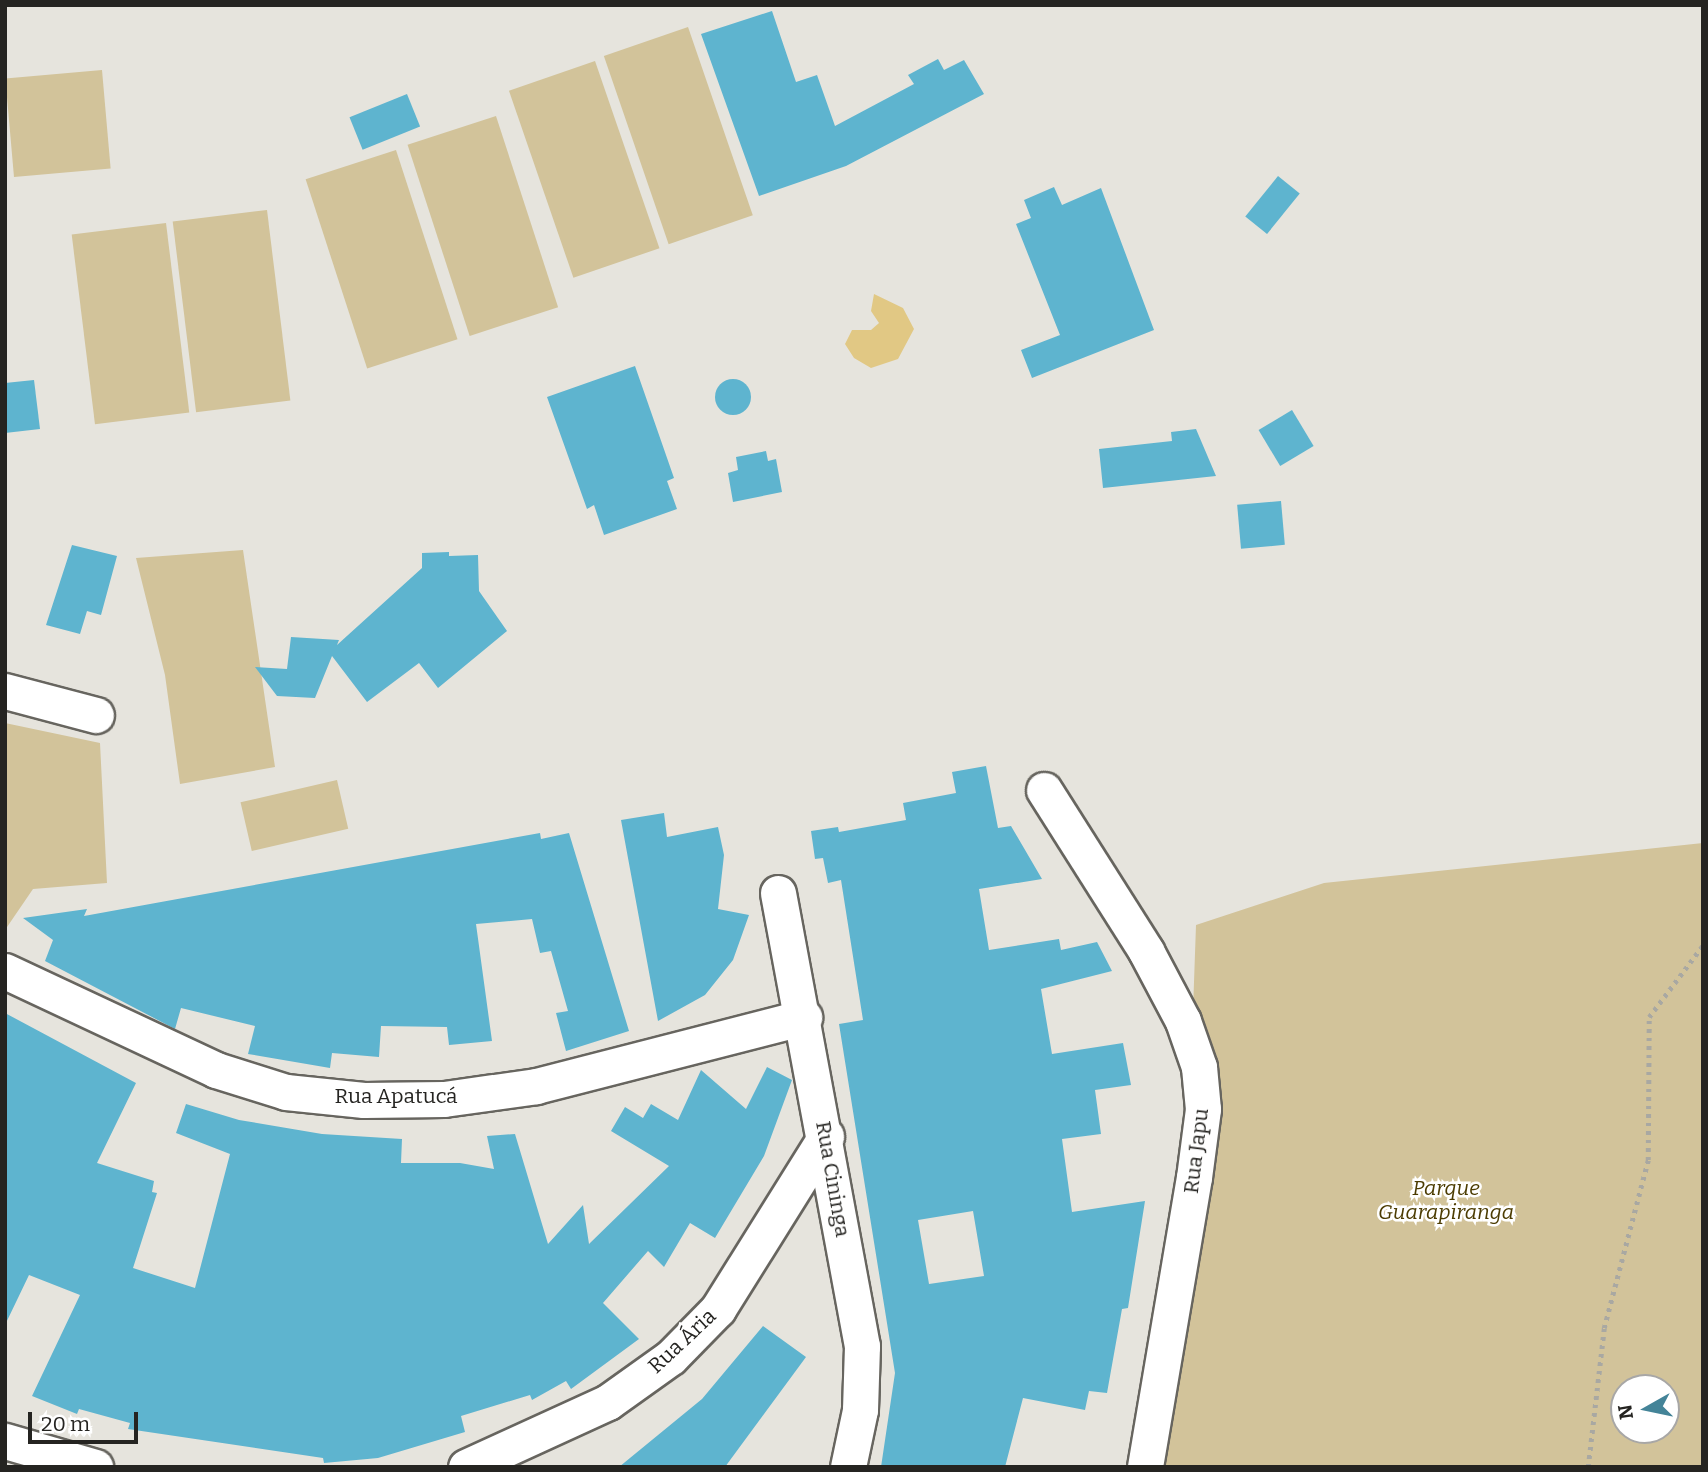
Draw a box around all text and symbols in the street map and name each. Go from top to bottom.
street label: Rua Apatucá [334,1083,458,1109]
street label: Rua Japu [1178,1107,1214,1195]
street label: Rua Cininga [810,1119,856,1239]
park label: Parque Guarapiranga [1378,1175,1514,1225]
street label: Rua Ária [643,1303,721,1379]
north arrow [1610,1374,1680,1444]
scale bar [32,1398,142,1442]
text: N [1613,1403,1638,1421]
text: 20 m [41,1411,90,1437]

